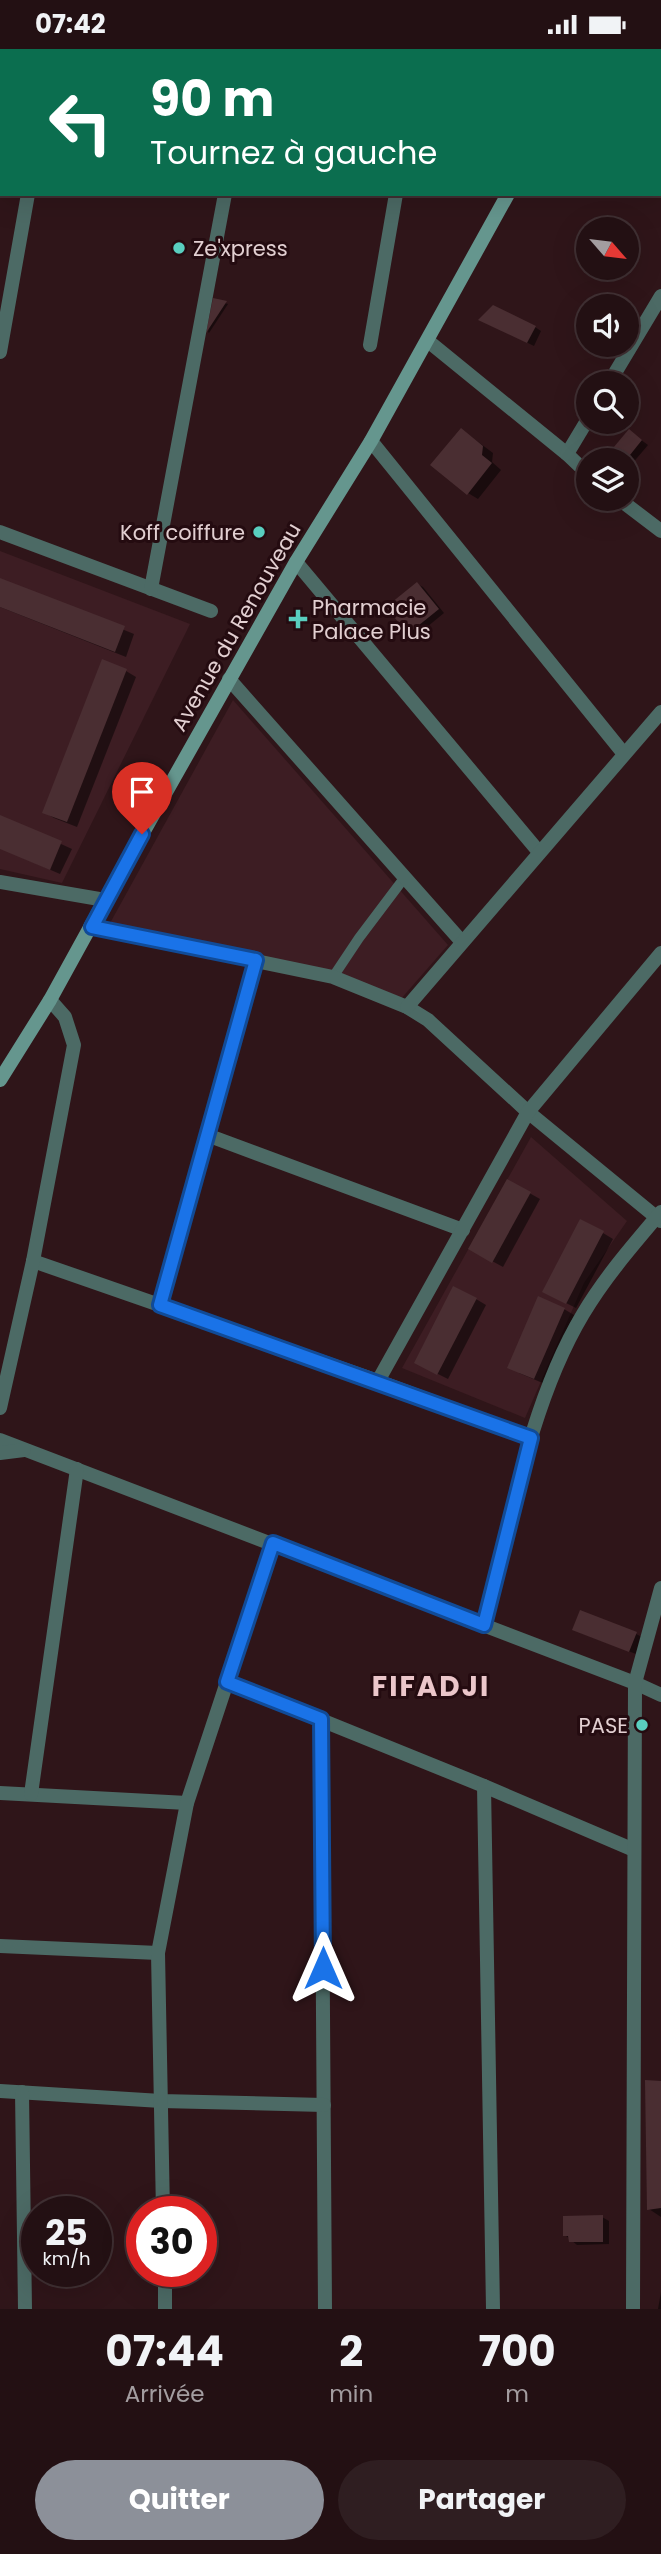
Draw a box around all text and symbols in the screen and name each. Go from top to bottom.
text: 07:42 [35,6,106,42]
text: 90 m [150,65,274,133]
icon: left [35,77,126,168]
text: Tournez à gauche [150,130,437,175]
north arrow [576,217,639,280]
map controls [576,217,639,511]
place label: Ze'xpress [193,234,288,263]
marker: Ze'xpress [171,240,187,256]
button: sound [576,294,639,357]
button: search [576,371,639,434]
button: layers [576,448,639,511]
street label: Avenue du Renouveau [164,517,308,737]
place label: Koff coiffure [120,518,245,547]
marker: Koff coiffure [251,524,267,540]
place label: Pharmacie Palace Plus [312,593,431,646]
marker: Pharmacie Palace Plus [290,611,306,627]
pin [112,762,172,834]
icon: arrive [123,773,161,811]
district label: FIFADJI [372,1667,490,1706]
place label: PASE [579,1711,628,1740]
marker: PASE [634,1717,650,1733]
position arrow [286,1931,360,2005]
speed limit sign: 30 [126,2196,217,2287]
text: 25 [45,2208,88,2257]
text: km/h [43,2246,90,2271]
text: 07:44 [105,2322,224,2381]
text: 2 [339,2322,363,2381]
text: 700 [478,2322,556,2381]
text: Arrivée [125,2378,204,2410]
text: min [329,2378,373,2410]
text: m [505,2378,529,2410]
button: Quitter [35,2460,324,2540]
button: Partager [338,2460,626,2540]

